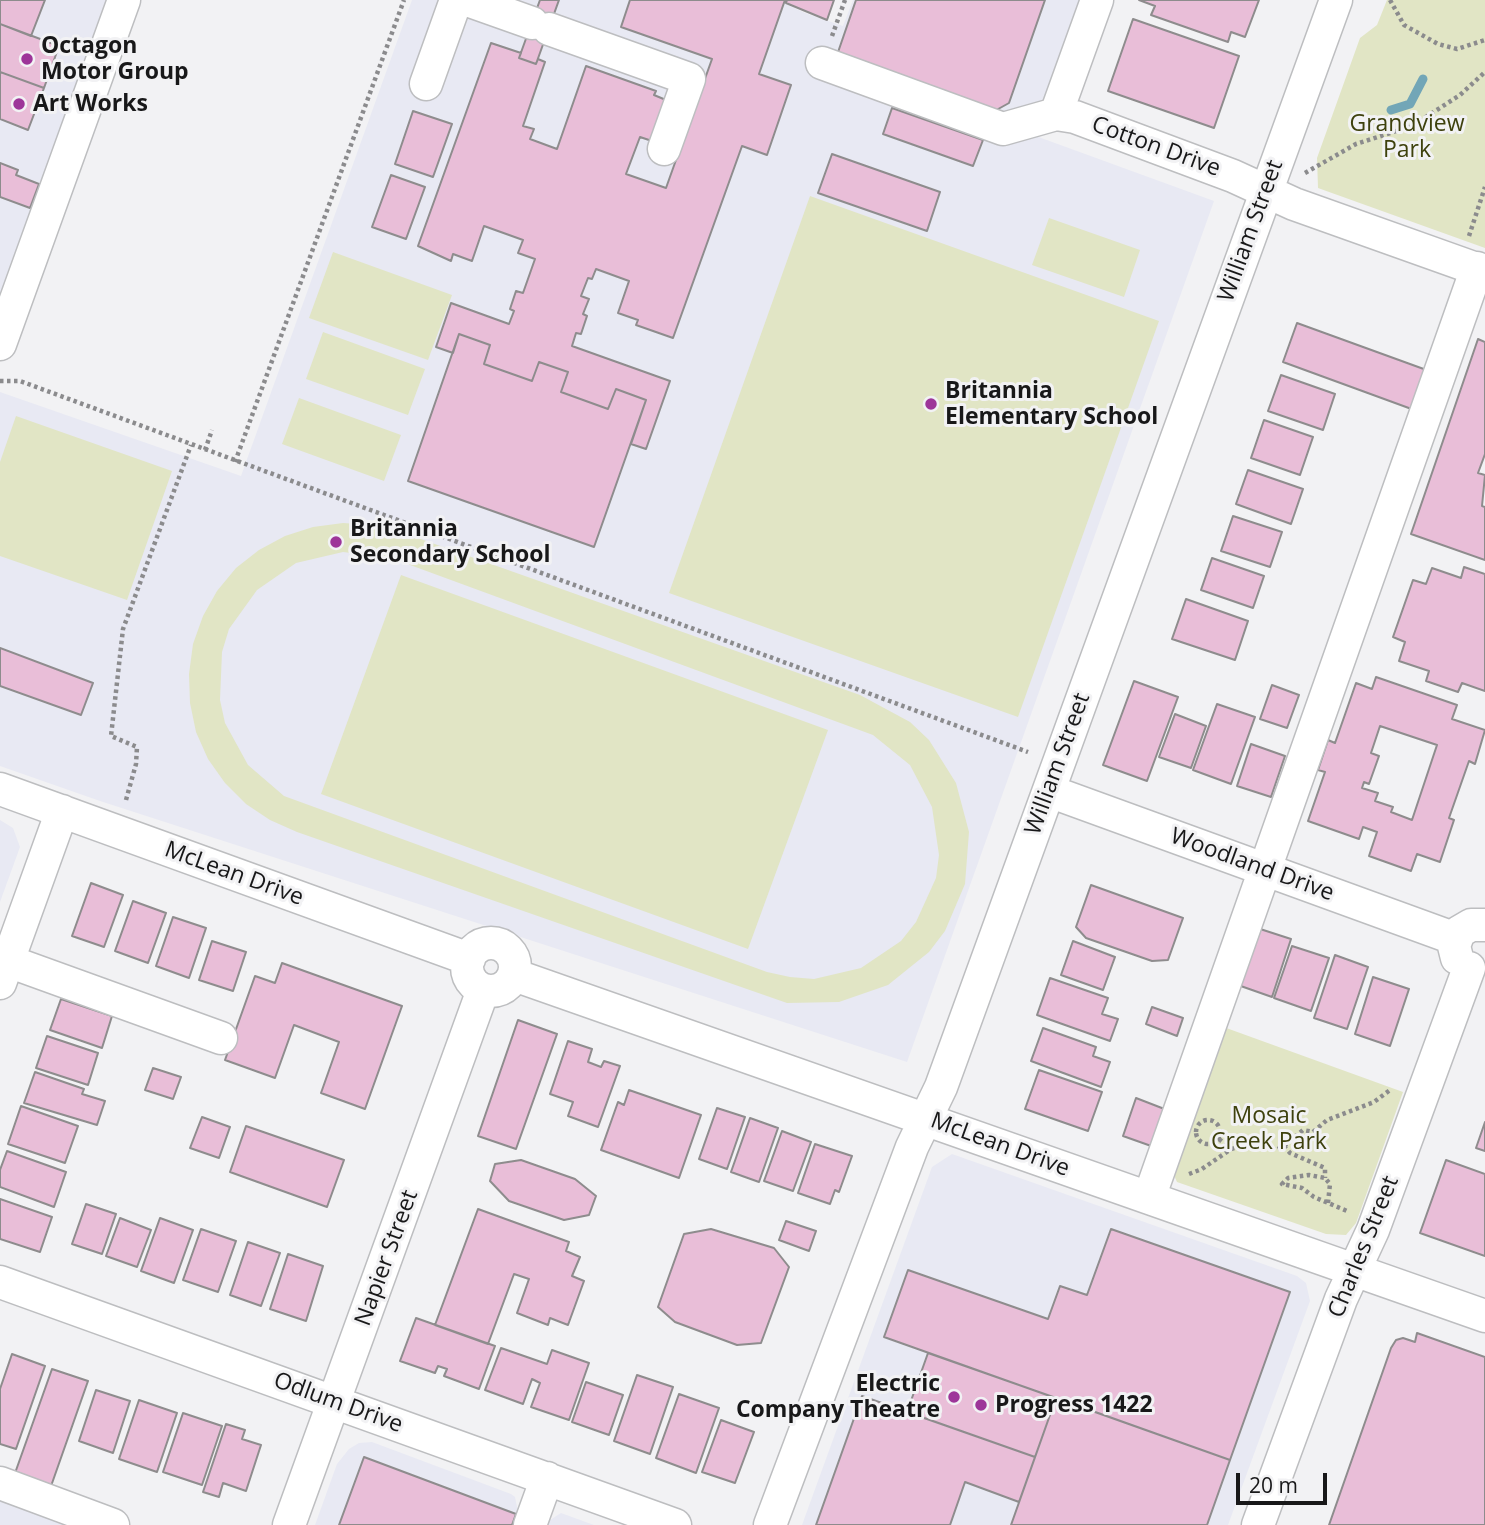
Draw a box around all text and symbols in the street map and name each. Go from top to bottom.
place label: Octagon Motor Group [41,32,189,86]
marker: Octagon Motor Group [19,51,35,67]
place label: Art Works [33,90,148,118]
marker: Art Works [11,96,27,112]
park label: Grandview Park [1349,110,1465,164]
street label: Cotton Drive [1088,111,1224,183]
street label: William Street [1213,156,1289,306]
place label: Britannia Elementary School [945,377,1158,431]
marker: Britannia Elementary School [923,396,939,412]
place label: Britannia Secondary School [350,515,550,569]
marker: Britannia Secondary School [328,534,344,550]
street label: William Street [1020,689,1096,839]
street label: Woodland Drive [1166,823,1338,907]
street label: McLean Drive [161,836,307,912]
park label: Mosaic Creek Park [1211,1102,1327,1156]
street label: McLean Drive [927,1107,1073,1183]
street label: Charles Street [1323,1172,1405,1322]
street label: Napier Street [350,1186,424,1330]
street label: Odlum Drive [270,1367,406,1439]
place label: Electric Company Theatre [736,1370,940,1424]
marker: Electric Company Theatre [946,1389,962,1405]
place label: Progress 1422 [995,1391,1153,1419]
marker: Progress 1422 [973,1397,989,1413]
scale bar [1240,1458,1331,1502]
text: 20 m [1249,1471,1298,1499]

